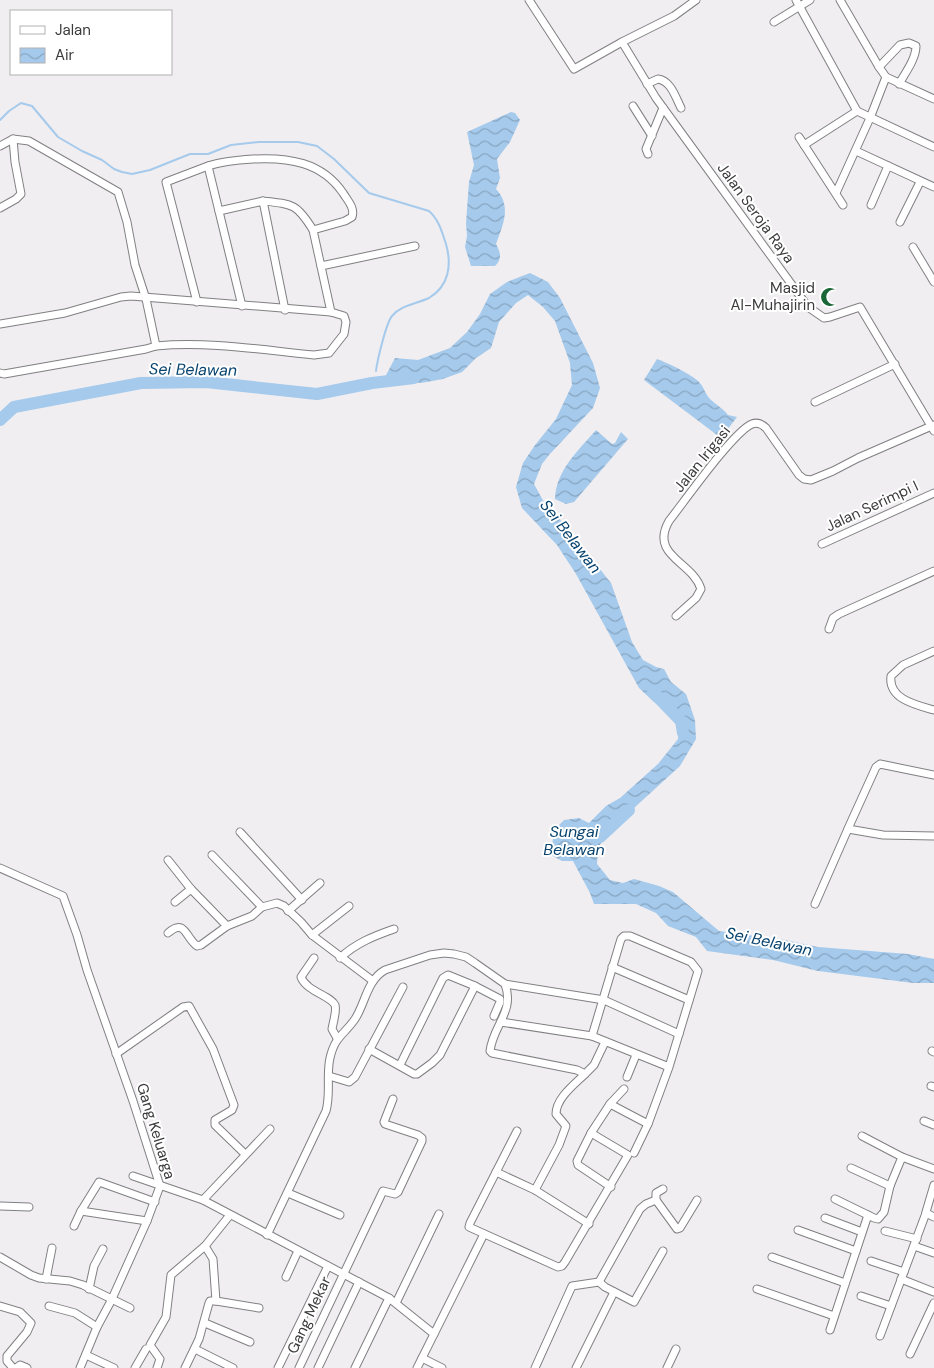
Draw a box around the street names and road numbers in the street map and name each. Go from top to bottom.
street label: Jalan Seroja Raya [713,159,799,267]
street label: Jalan Irigasi [669,422,735,496]
street label: Jalan Serimpi I [822,476,922,536]
street label: Gang Keluarga [132,1081,180,1181]
street label: Gang Mekar [282,1273,336,1357]

